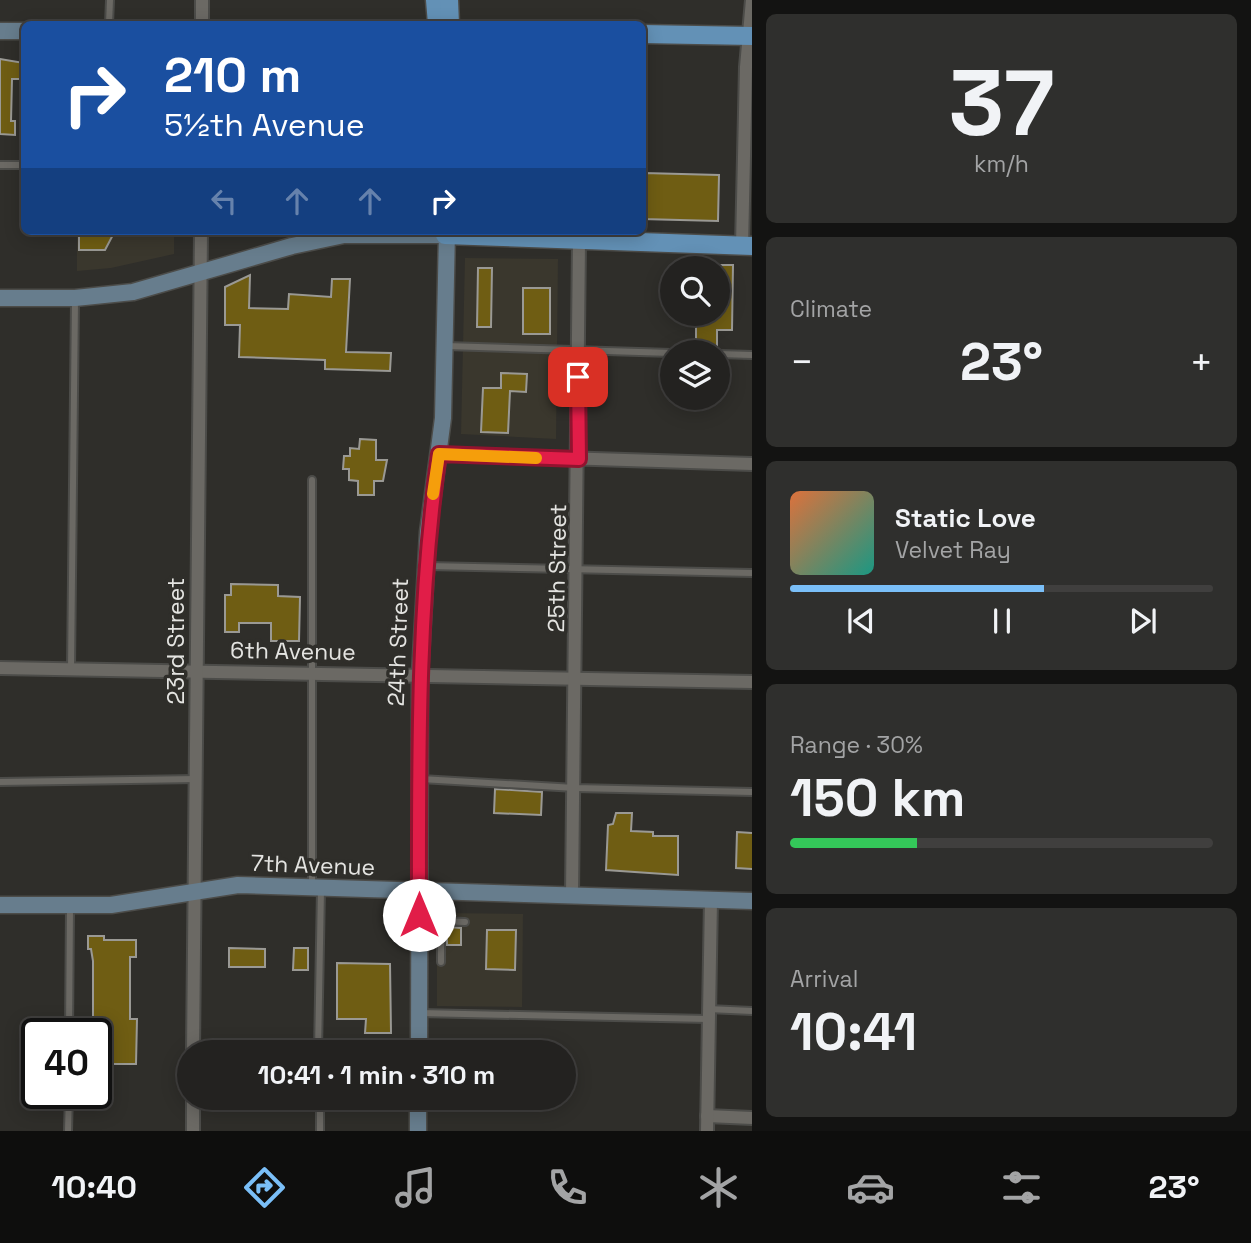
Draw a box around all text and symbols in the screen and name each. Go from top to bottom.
text: 210 m [164,44,301,106]
text: 37 [949,45,1054,162]
icon: right [49,49,140,140]
text: 5½th Avenue [164,105,365,145]
text: km/h [974,149,1029,179]
icon: left [205,182,243,220]
icon: ahead [278,182,316,220]
icon: ahead [351,182,389,220]
icon: right [424,182,462,220]
map controls [660,256,730,410]
button: search [660,256,730,326]
text: Climate [790,294,872,324]
text: 23° [960,329,1043,395]
text: − [790,338,814,386]
text: + [1189,338,1213,386]
button: layers [660,340,730,410]
pin [548,347,608,407]
icon: arrive [559,358,597,396]
text: Static Love [895,501,1036,535]
street label: 25th Street [541,503,573,633]
text: Velvet Ray [895,535,1011,565]
street label: 24th Street [381,577,415,707]
street label: 23rd Street [161,578,191,704]
icon: previous [842,602,880,640]
icon: pause [983,602,1021,640]
icon: next [1124,602,1162,640]
street label: 6th Avenue [230,635,356,667]
text: Range · 30% [790,730,923,760]
text: 150 km [790,765,965,831]
street label: 7th Avenue [250,848,376,882]
position arrow [382,878,456,952]
text: Arrival [790,964,858,994]
text: 10:41 [790,999,917,1065]
speed limit sign: 40 [21,1018,112,1109]
text: 10:41 · 1 min · 310 m [258,1058,495,1092]
icon: directions [240,1163,289,1212]
icon: music [391,1163,440,1212]
icon: phone [543,1163,592,1212]
icon: climate [694,1163,743,1212]
icon: car [846,1163,895,1212]
icon: filters [997,1163,1046,1212]
text: 10:40 [51,1167,137,1207]
text: 23° [1149,1167,1200,1207]

